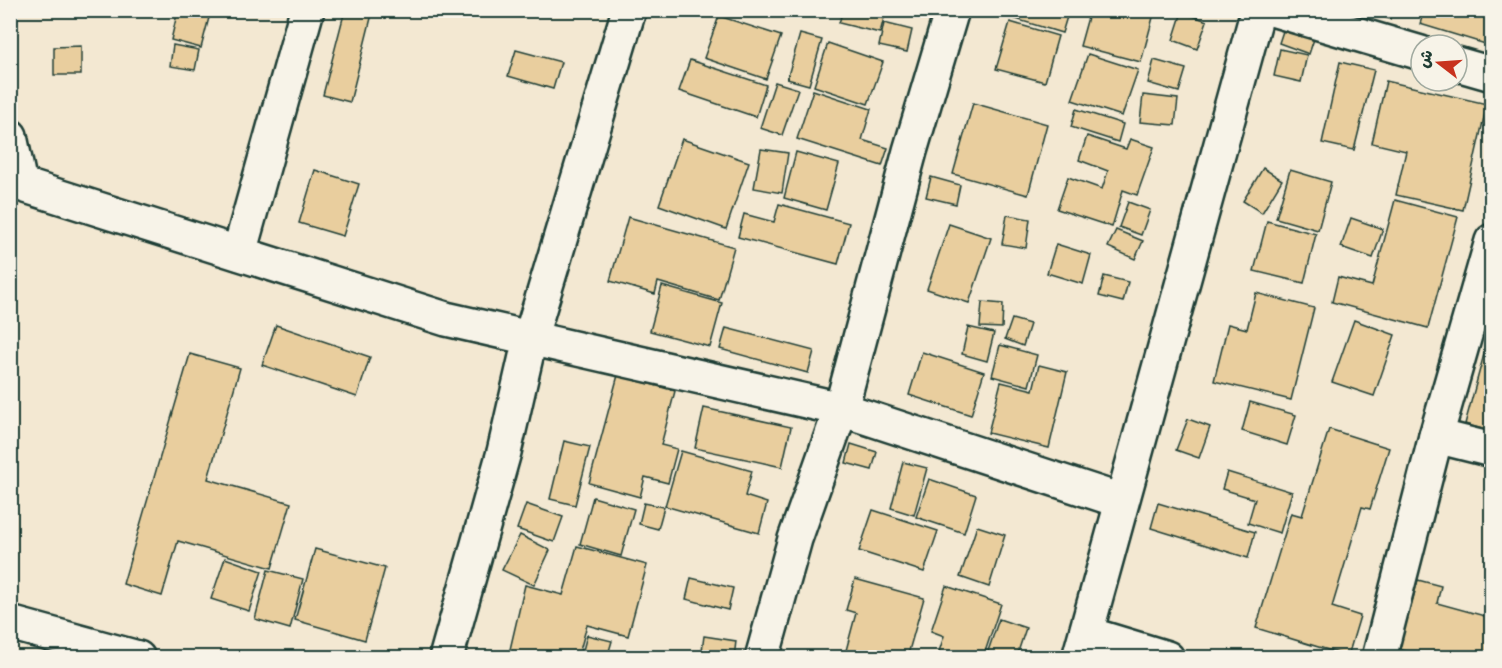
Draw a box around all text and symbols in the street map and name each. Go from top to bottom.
north arrow [1409,33,1469,93]
text: ش [1414,48,1438,70]

